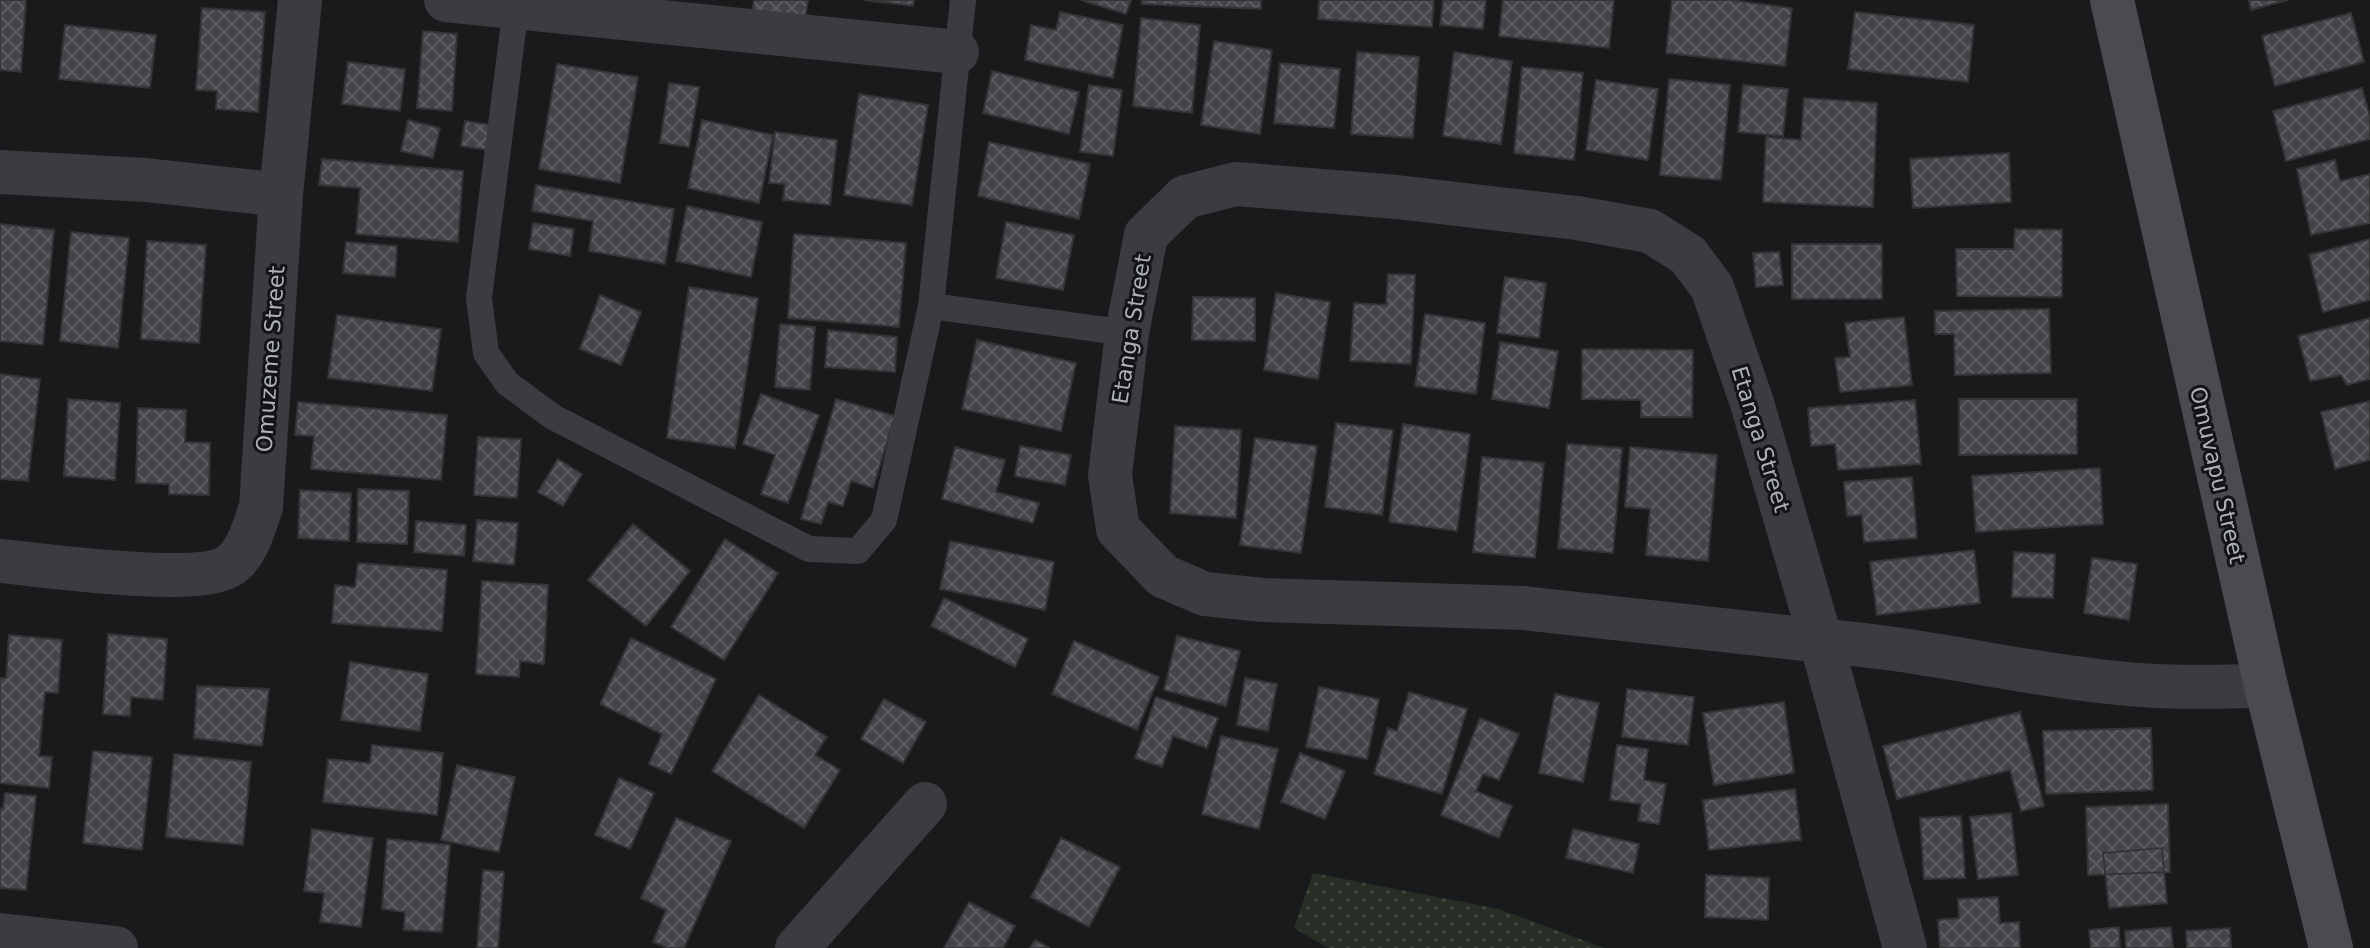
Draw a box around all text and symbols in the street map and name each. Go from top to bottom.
street label: Etanga Street [1107,252,1156,406]
street label: Omuzeme Street [252,265,290,453]
street label: Etanga Street [1726,363,1795,515]
street label: Omuvapu Street [2185,384,2250,566]

